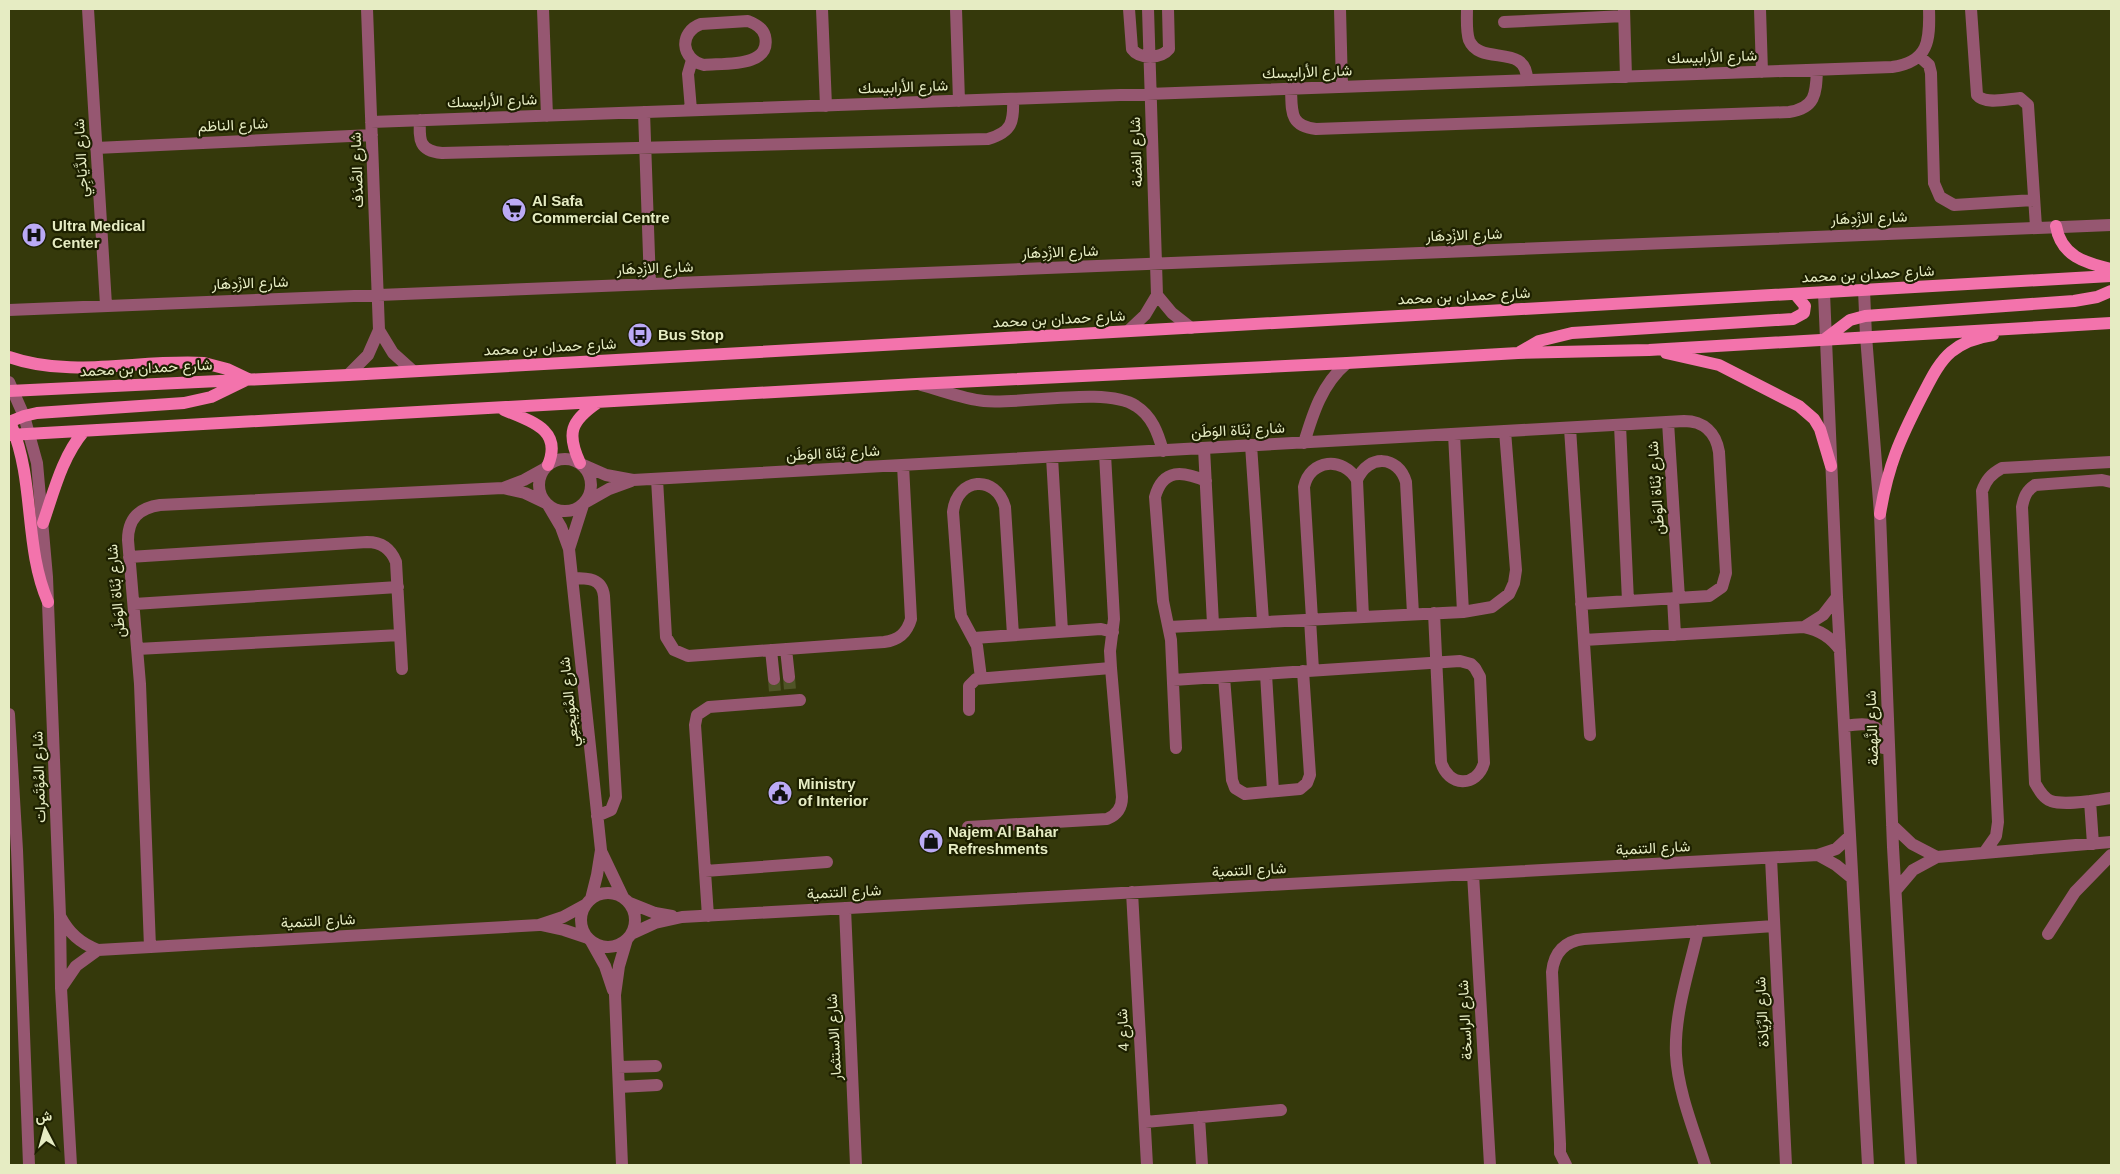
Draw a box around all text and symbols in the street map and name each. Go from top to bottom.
street label: شارع الأرابيسك [1667,46,1758,70]
street label: شارع الأرابيسك [1262,61,1353,85]
street label: شارع الأرابيسك [858,76,949,100]
street label: شارع الأرابيسك [447,90,538,114]
street label: شارع الناظم [197,114,269,138]
street label: شارع الفضة [1126,116,1148,187]
street label: شارع الدَّيَاجِي [70,118,96,198]
street label: شارع الصَّدَف [347,131,369,208]
place label: Al Safa Commercial Centre [532,192,670,226]
supermarket icon: Al Safa Commercial Centre [501,197,527,223]
street label: شارع الازْدِهَار [1829,208,1908,230]
place label: Ultra Medical Center [52,217,145,251]
hospital icon: Ultra Medical Center [21,222,47,248]
street label: شارع الازْدِهَار [1424,225,1503,247]
street label: شارع الازْدِهَار [1020,242,1099,264]
street label: شارع الازْدِهَار [615,258,694,280]
street label: شارع حمدان بن محمد [1801,262,1935,288]
street label: شارع الازْدِهَار [210,273,289,295]
street label: شارع حمدان بن محمد [1397,284,1531,310]
street label: شارع حمدان بن محمد [992,307,1126,333]
bus stop icon: Bus Stop [627,322,653,348]
place label: Bus Stop [658,326,724,343]
street label: شارع حمدان بن محمد [483,335,617,361]
street label: شارع حمدان بن محمد [79,356,213,382]
street label: شارع بُنَاة الوَطَن [1191,419,1286,443]
street label: شارع بُنَاة الوَطَن [1644,440,1670,535]
street label: شارع بُنَاة الوَطَن [786,442,881,466]
street label: شارع بُنَاة الوَطَن [103,543,131,639]
street label: شارع المُوَيجعِي [555,655,587,748]
street label: شارع النَّهضة [1862,690,1884,766]
street label: شارع المُؤتَمرات [28,730,52,823]
place label: Ministry of Interior [798,775,868,809]
public building icon: Ministry of Interior [767,780,793,806]
place label: Najem Al Bahar Refreshments [948,823,1058,857]
shop icon: Najem Al Bahar Refreshments [918,828,944,854]
street label: شارع التنمية [1615,837,1691,861]
street label: شارع التنمية [1211,859,1287,883]
street label: شارع التنمية [806,881,882,905]
street label: شارع التنمية [280,910,356,934]
street label: شارع الرِّيَادَة [1751,976,1775,1048]
street label: شارع الراسخة [1454,979,1478,1061]
street label: شارع الاستثمار [823,993,847,1082]
street label: شارع 4 [1113,1008,1135,1052]
north arrow [20,1104,70,1154]
text: ش [34,1107,53,1126]

